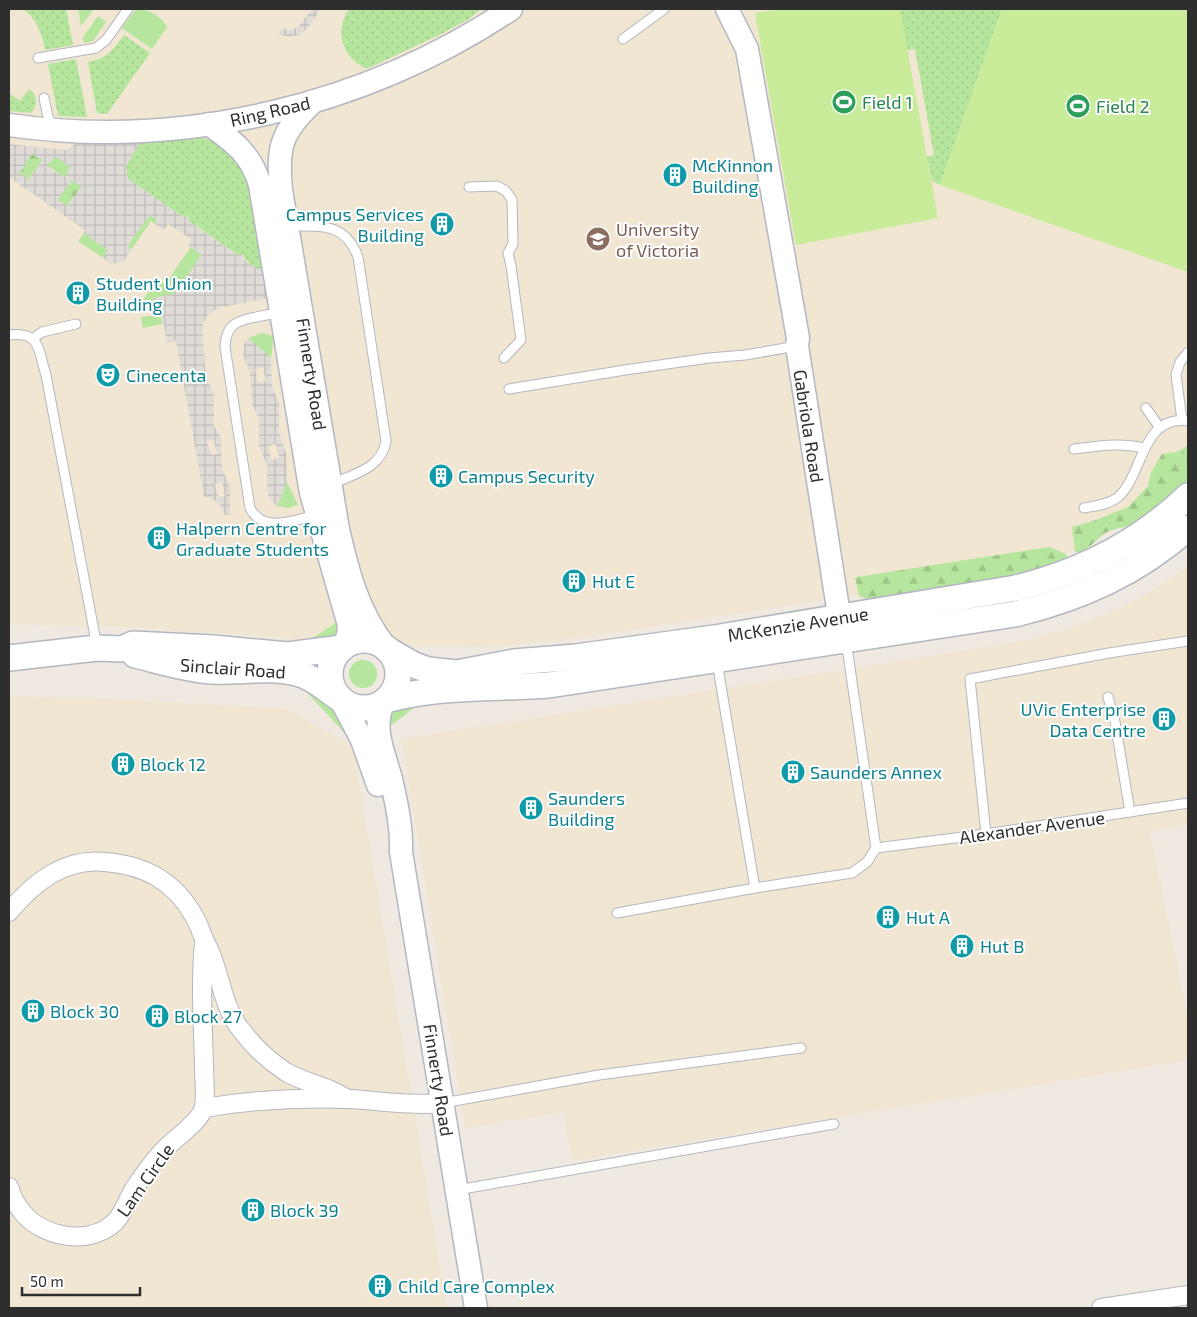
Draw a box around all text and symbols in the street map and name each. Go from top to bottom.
sports icon: Field 1 [831,89,857,115]
street label: Ring Road [228,91,312,131]
place label: Field 1 [862,91,913,113]
sports icon: Field 2 [1065,93,1091,119]
place label: Field 2 [1096,95,1150,117]
place label: McKinnon Building [692,154,773,197]
building icon: McKinnon Building [662,162,688,188]
place label: Campus Services Building [286,203,424,246]
building icon: Campus Services Building [429,211,455,237]
place label: University of Victoria [616,218,700,261]
school or university icon: University of Victoria [585,226,611,252]
place label: Student Union Building [96,272,212,315]
building icon: Student Union Building [65,280,91,306]
street label: Finnerty Road [292,316,332,432]
theatre icon: Cinecenta [95,362,121,388]
place label: Cinecenta [126,364,206,386]
street label: Gabriola Road [789,368,829,484]
building icon: Campus Security [428,463,454,489]
place label: Campus Security [458,465,595,487]
place label: Halpern Centre for Graduate Students [176,517,329,560]
building icon: Halpern Centre for Graduate Students [146,525,172,551]
building icon: Hut E [561,568,587,594]
place label: Hut E [592,570,635,592]
street label: McKenzie Avenue [726,602,870,646]
street label: Sinclair Road [179,653,287,683]
place label: UVic Enterprise Data Centre [1021,698,1146,741]
building icon: UVic Enterprise Data Centre [1151,706,1177,732]
building icon: Block 12 [110,751,136,777]
place label: Block 12 [140,753,206,775]
building icon: Saunders Annex [780,759,806,785]
place label: Saunders Annex [810,761,942,783]
place label: Saunders Building [548,787,625,830]
building icon: Saunders Building [518,795,544,821]
street label: Alexander Avenue [958,806,1106,848]
building icon: Hut A [875,904,901,930]
place label: Hut A [906,906,951,928]
building icon: Hut B [949,933,975,959]
place label: Hut B [980,935,1024,957]
building icon: Block 30 [20,998,46,1024]
place label: Block 30 [50,1000,119,1022]
building icon: Block 27 [144,1003,170,1029]
place label: Block 27 [174,1005,242,1027]
street label: Finnerty Road [419,1022,459,1138]
street label: Lam Circle [112,1139,178,1221]
building icon: Block 39 [240,1197,266,1223]
place label: Block 39 [270,1199,339,1221]
scale bar [22,1264,140,1296]
text: 50 m [30,1272,64,1290]
building icon: Child Care Complex [367,1273,393,1299]
place label: Child Care Complex [398,1275,555,1297]

